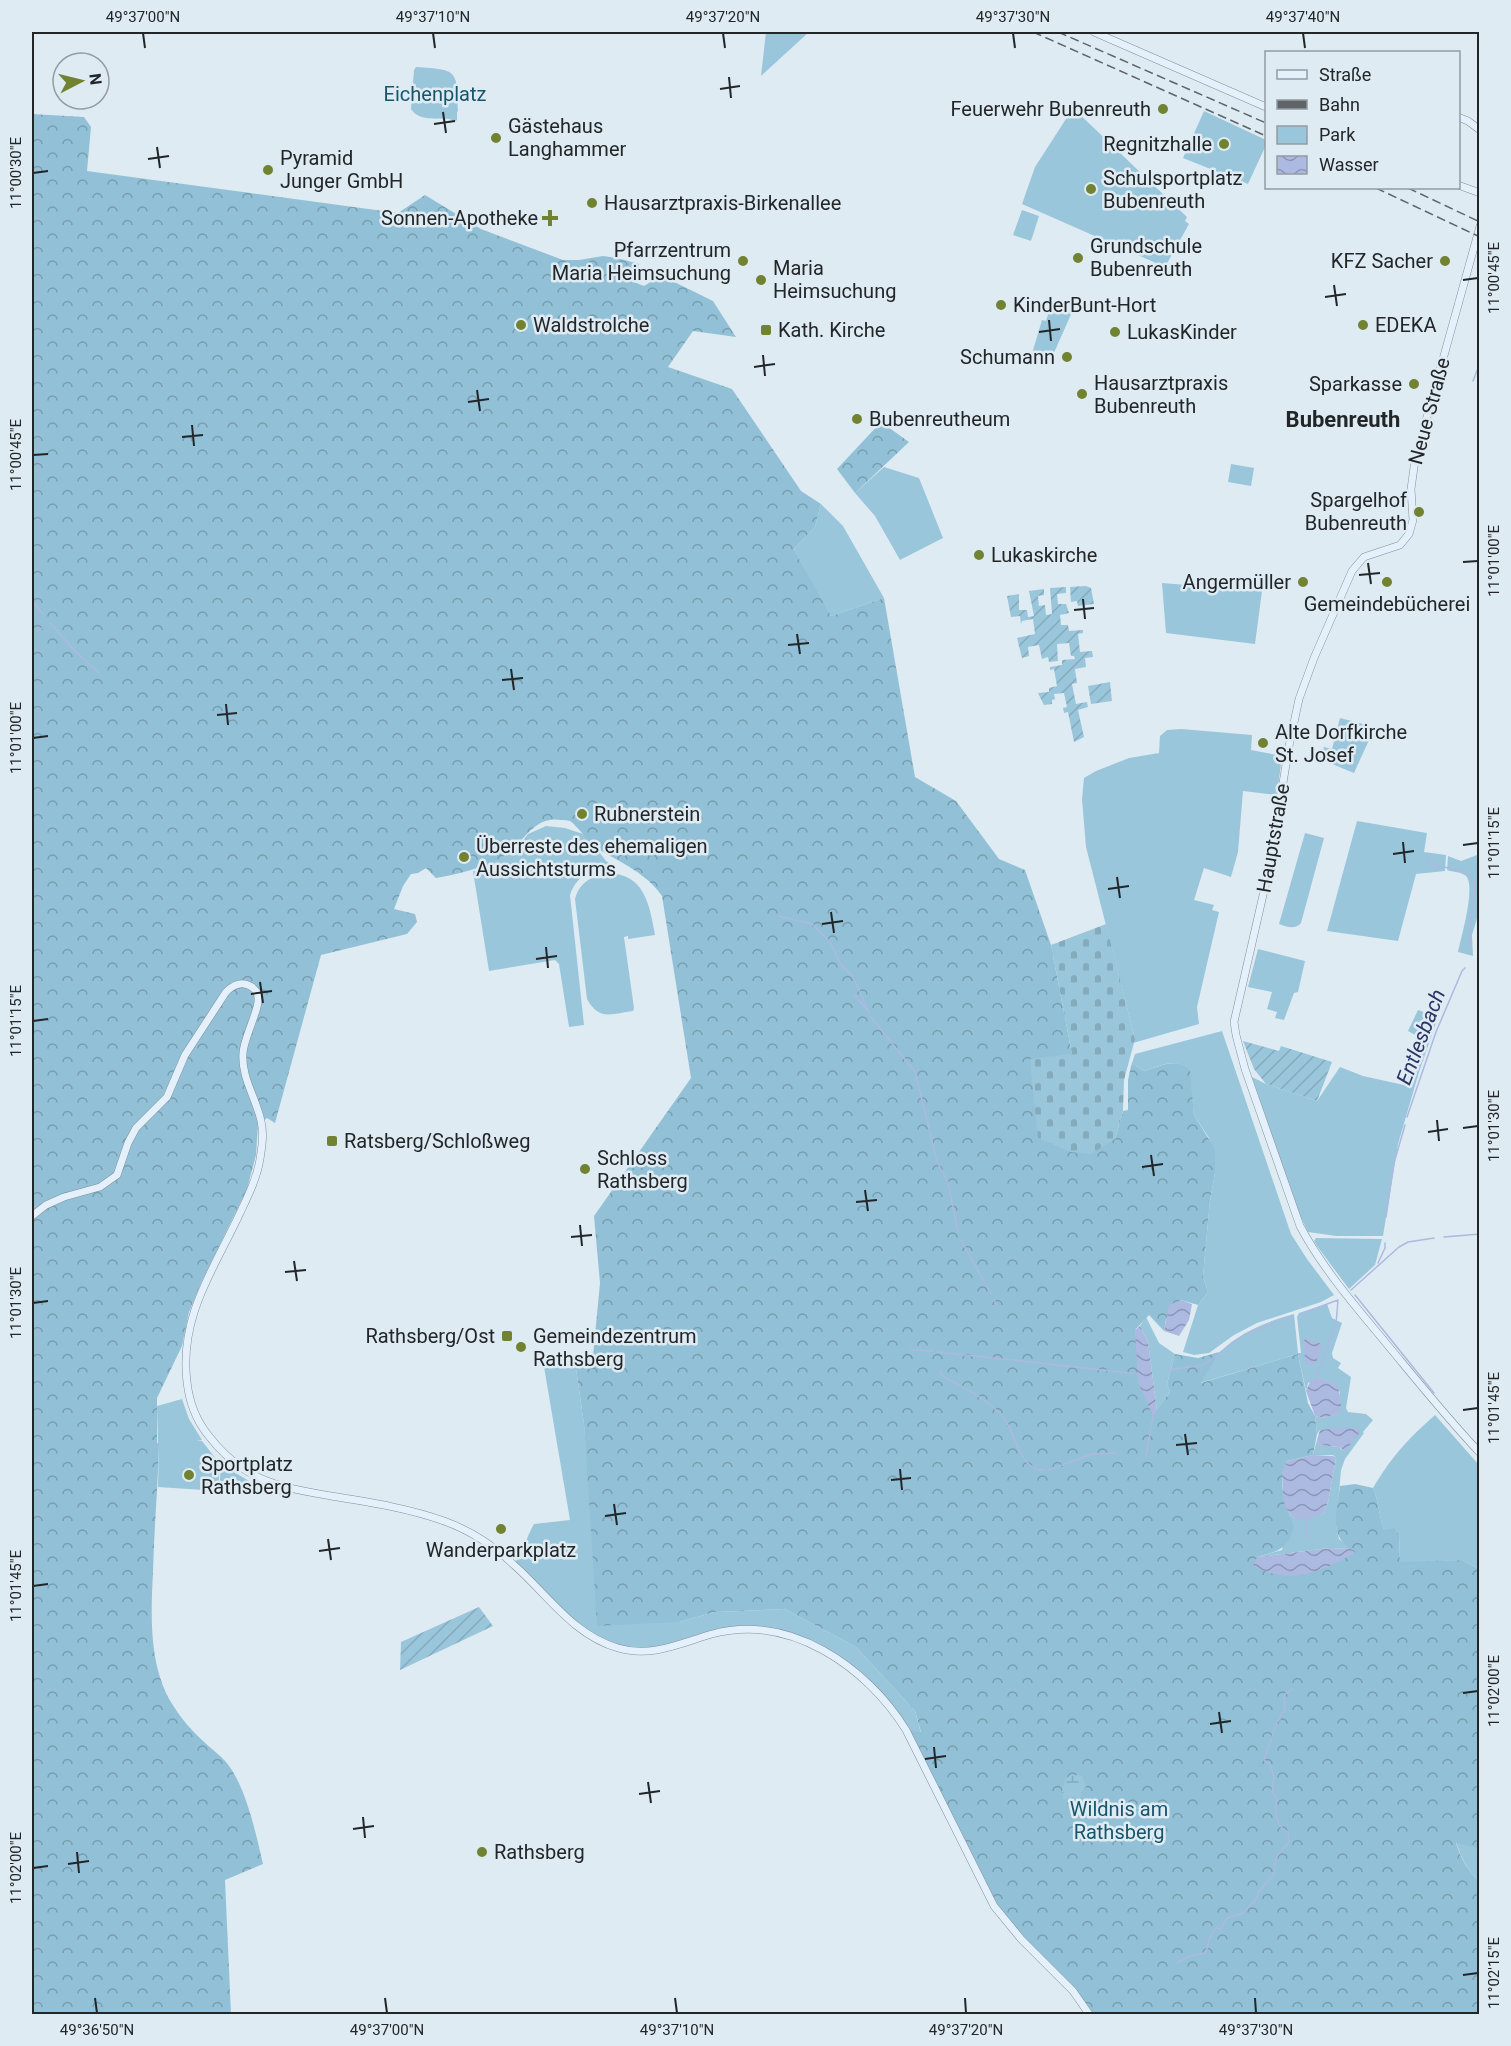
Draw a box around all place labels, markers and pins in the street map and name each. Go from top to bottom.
place label: Feuerwehr Bubenreuth [950,97,1151,121]
marker: Feuerwehr Bubenreuth [1156,102,1170,116]
place label: Gästehaus Langhammer [508,114,627,161]
marker: Gästehaus Langhammer [489,131,503,145]
place label: Regnitzhalle [1103,132,1212,156]
marker: Regnitzhalle [1217,137,1231,151]
place label: Pyramid Junger GmbH [280,146,403,193]
marker: Pyramid Junger GmbH [261,163,275,177]
place label: Schulsportplatz Bubenreuth [1103,166,1243,213]
marker: Schulsportplatz Bubenreuth [1084,182,1098,196]
place label: Hausarztpraxis-Birkenallee [604,191,841,215]
marker: Hausarztpraxis-Birkenallee [585,196,599,210]
place label: Sonnen-Apotheke [381,206,538,230]
marker: Sonnen-Apotheke [543,211,557,225]
place label: Grundschule Bubenreuth [1090,234,1202,281]
place label: Pfarrzentrum Maria Heimsuchung [552,238,731,285]
place label: KFZ Sacher [1331,249,1433,273]
marker: Grundschule Bubenreuth [1071,251,1085,265]
marker: Pfarrzentrum Maria Heimsuchung [736,254,750,268]
marker: KFZ Sacher [1438,254,1452,268]
place label: Maria Heimsuchung [773,256,896,303]
marker: Maria Heimsuchung [754,273,768,287]
place label: KinderBunt-Hort [1013,293,1156,317]
marker: KinderBunt-Hort [994,298,1008,312]
place label: Waldstrolche [533,313,649,337]
place label: EDEKA [1375,313,1436,337]
marker: Waldstrolche [514,318,528,332]
place label: Kath. Kirche [778,318,885,342]
marker: EDEKA [1356,318,1370,332]
place label: LukasKinder [1127,320,1237,344]
marker: Kath. Kirche [759,323,773,337]
marker: LukasKinder [1108,325,1122,339]
place label: Schumann [960,345,1055,369]
marker: Schumann [1060,350,1074,364]
place label: Hausarztpraxis Bubenreuth [1094,371,1228,418]
place label: Sparkasse [1309,372,1402,396]
marker: Sparkasse [1407,377,1421,391]
marker: Hausarztpraxis Bubenreuth [1075,387,1089,401]
place label: Bubenreutheum [869,407,1010,431]
marker: Bubenreutheum [850,412,864,426]
place label: Spargelhof Bubenreuth [1305,488,1407,535]
marker: Spargelhof Bubenreuth [1412,505,1426,519]
place label: Lukaskirche [991,543,1097,567]
marker: Lukaskirche [972,548,986,562]
place label: Angermüller [1183,570,1291,594]
marker: Angermüller [1296,575,1310,589]
marker: Gemeindebücherei [1380,575,1394,589]
place label: Gemeindebücherei [1304,592,1470,616]
place label: Alte Dorfkirche St. Josef [1275,720,1407,767]
marker: Alte Dorfkirche St. Josef [1256,736,1270,750]
place label: Rubnerstein [594,802,700,826]
marker: Rubnerstein [575,807,589,821]
place label: Überreste des ehemaligen Aussichtsturms [476,834,708,881]
marker: Überreste des ehemaligen Aussichtsturms [457,850,471,864]
place label: Ratsberg/Schloßweg [344,1129,530,1153]
marker: Ratsberg/Schloßweg [325,1134,339,1148]
place label: Schloss Rathsberg [597,1146,688,1193]
marker: Schloss Rathsberg [578,1162,592,1176]
place label: Rathsberg/Ost [365,1324,495,1348]
place label: Gemeindezentrum Rathsberg [533,1324,696,1371]
marker: Rathsberg/Ost [500,1329,514,1343]
marker: Gemeindezentrum Rathsberg [514,1340,528,1354]
place label: Sportplatz Rathsberg [201,1452,293,1499]
marker: Sportplatz Rathsberg [182,1468,196,1482]
marker: Wanderparkplatz [494,1522,508,1536]
place label: Wanderparkplatz [426,1538,576,1562]
place label: Rathsberg [494,1840,585,1864]
marker: Rathsberg [475,1845,489,1859]

